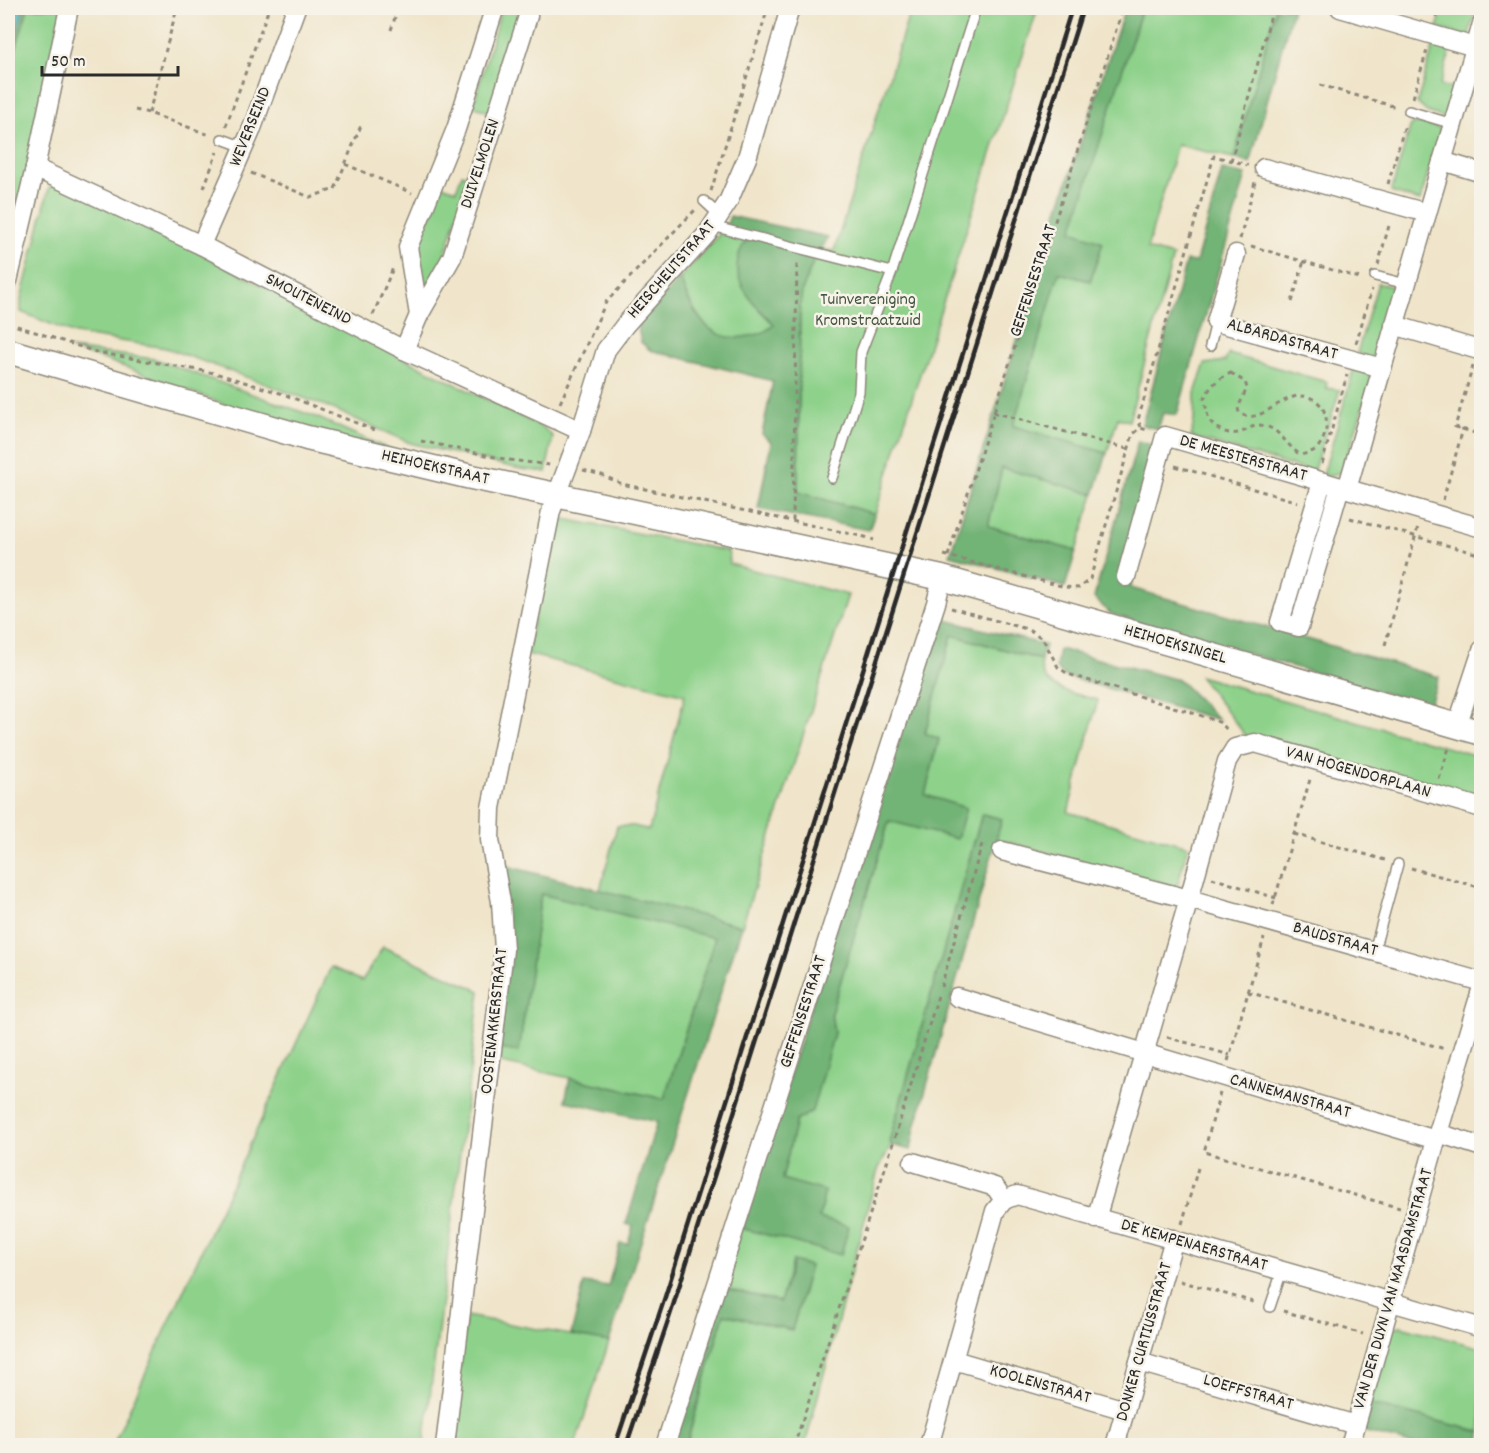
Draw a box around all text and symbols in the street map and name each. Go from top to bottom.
scale bar [42,39,178,77]
text: 50 m [51,50,86,75]
street label: WEVERSEIND [224,83,278,171]
street label: DUIVELMOLEN [455,116,507,212]
street label: HEISCHEUTSTRAAT [622,215,722,325]
street label: GEFFENSESTRAAT [1004,221,1064,341]
street label: SMOUTENEIND [261,268,355,332]
park label: Tuinvereniging Kromstraatzuid [815,288,921,334]
street label: ALBARDASTRAAT [1224,312,1340,368]
street label: DE MEESTERSTRAAT [1176,429,1310,489]
street label: HEIHOEKSTRAAT [379,443,491,493]
street label: HEIHOEKSINGEL [1121,618,1230,672]
street label: VAN HOGENDORPLAAN [1283,740,1433,806]
street label: BAUDSTRAAT [1290,916,1380,964]
street label: OOSTENAKKERSTRAAT [475,947,515,1095]
street label: GEFFENSESTRAAT [774,952,834,1072]
street label: CANNEMANSTRAAT [1227,1068,1353,1126]
street label: VAN DER DUYN VAN MAASDAMSTRAAT [1348,1166,1440,1412]
street label: DE KEMPENAERSTRAAT [1118,1213,1270,1279]
street label: DONKER CURTIUSSTRAAT [1110,1260,1180,1424]
street label: KOOLENSTRAAT [986,1359,1094,1411]
street label: LOEFFSTRAAT [1200,1368,1296,1418]

